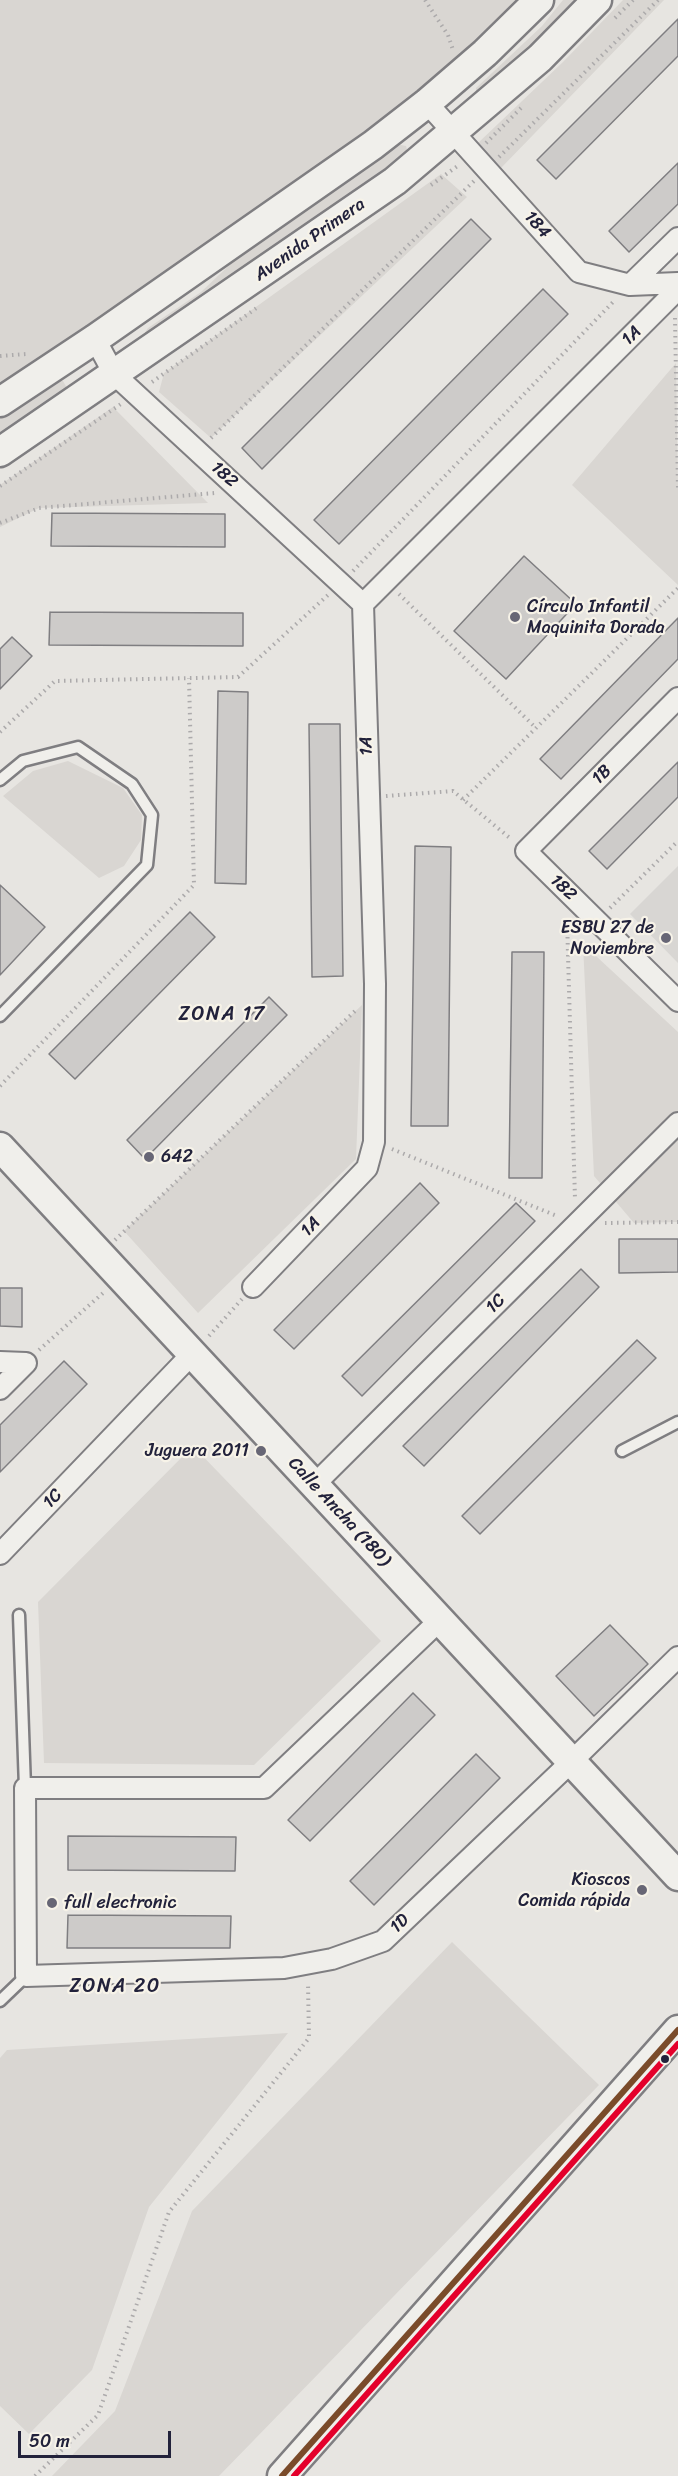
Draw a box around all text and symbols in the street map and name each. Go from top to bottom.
street label: Avenida Primera [251,194,369,286]
street label: 184 [519,207,555,243]
street label: 1A [617,321,647,351]
street label: 182 [206,457,242,493]
place label: Círculo Infantil Maquinita Dorada [527,596,665,638]
marker: Círculo Infantil Maquinita Dorada [508,610,522,624]
street label: 1A [356,736,378,756]
street label: 1B [588,761,616,789]
street label: 182 [545,870,581,906]
place label: ESBU 27 de Noviembre [561,917,654,960]
marker: ESBU 27 de Noviembre [659,931,673,945]
district label: ZONA 17 [178,1003,266,1027]
place label: 642 [161,1146,193,1168]
marker: 642 [142,1150,156,1164]
street label: 1A [296,1212,326,1242]
street label: 1C [482,1290,510,1318]
place label: Juguera 2011 [145,1440,249,1462]
marker: Juguera 2011 [254,1444,268,1458]
street label: Calle Ancha (180) [283,1453,395,1571]
street label: 1C [39,1485,67,1513]
place label: Kioscos Comida rápida [518,1869,630,1912]
marker: Kioscos Comida rápida [635,1883,649,1897]
place label: full electronic [64,1892,176,1914]
marker: full electronic [45,1896,59,1910]
street label: 1D [386,1910,414,1938]
district label: ZONA 20 [69,1975,161,1999]
unlabelled marker [659,2053,671,2065]
scale bar [21,2419,174,2457]
text: 50 m [29,2425,70,2457]

